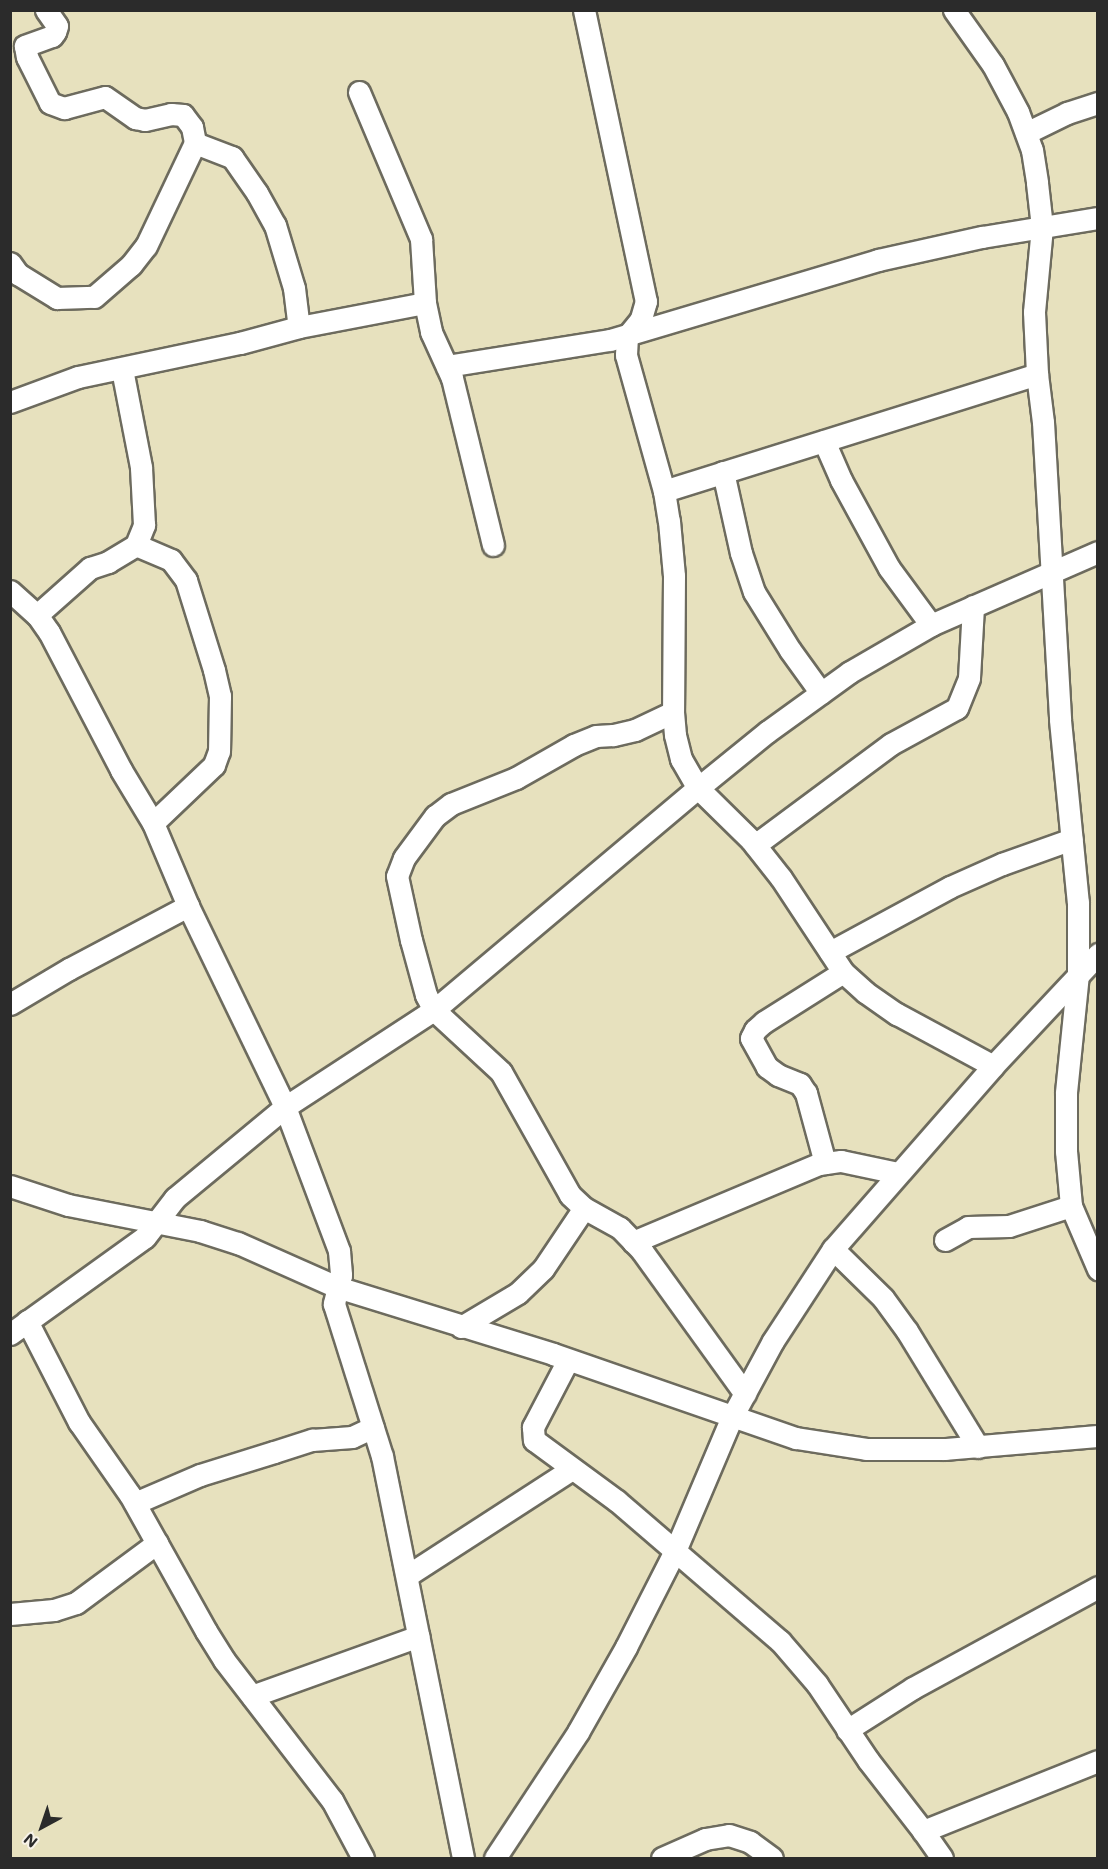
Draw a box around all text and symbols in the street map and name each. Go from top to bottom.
north arrow [12,1797,72,1857]
text: N [19,1829,42,1853]

